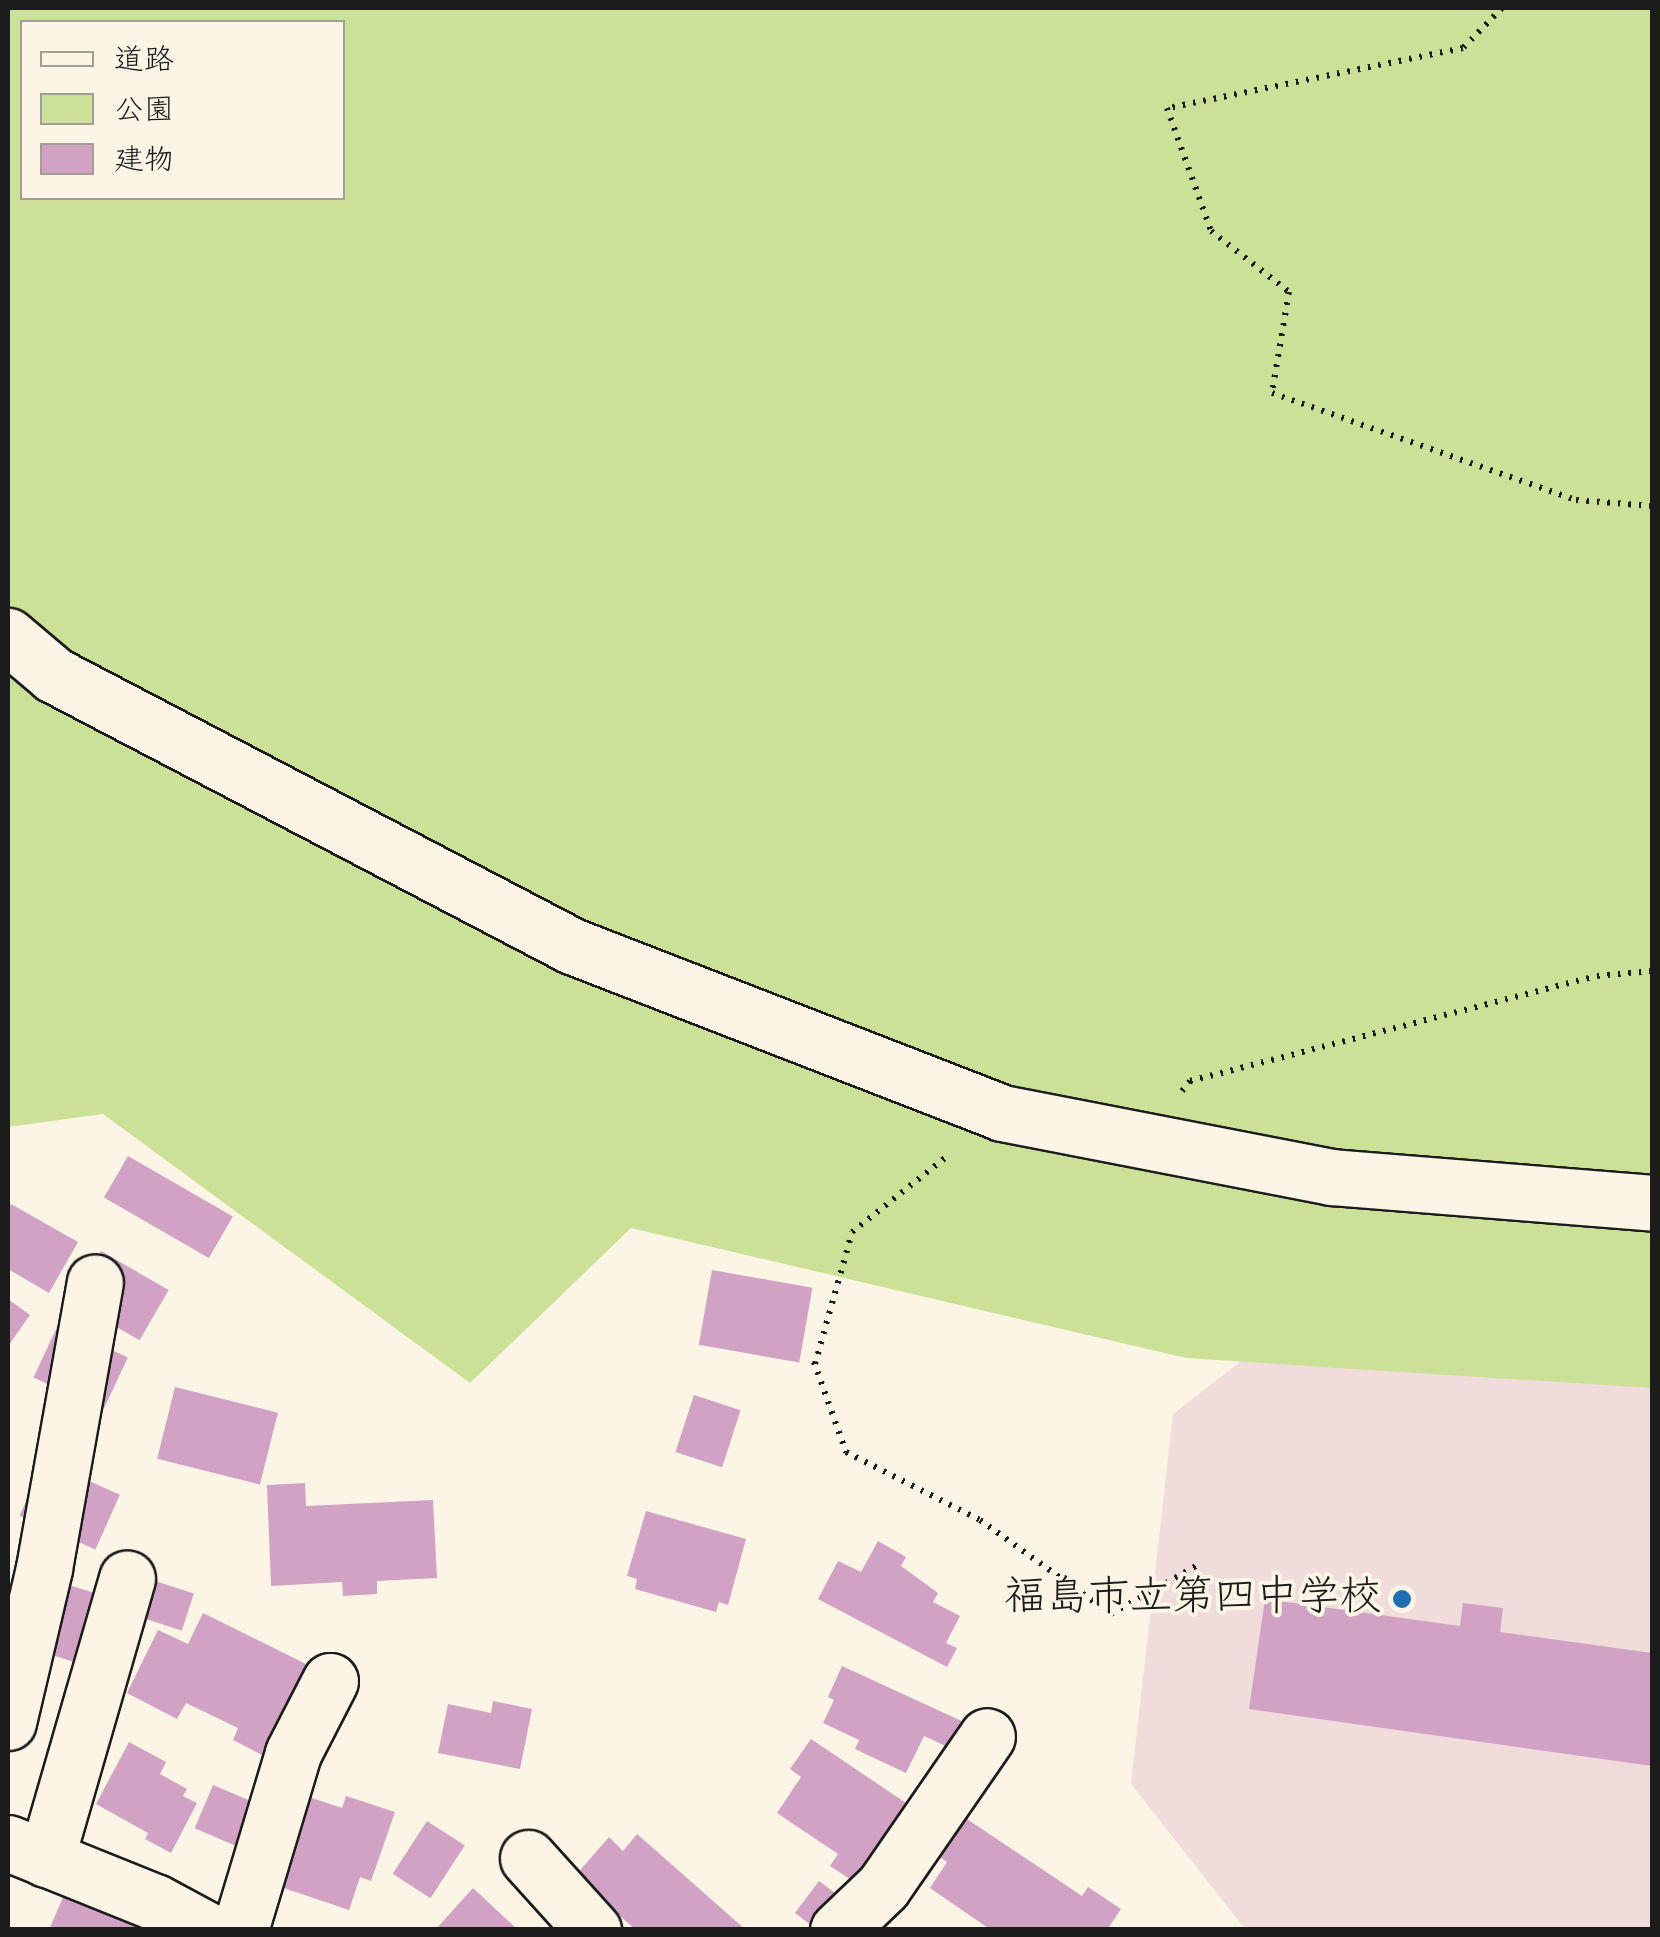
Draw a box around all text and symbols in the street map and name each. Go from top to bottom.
legend [20,20,345,200]
text: 道路 [114,40,174,84]
text: 公園 [114,90,174,134]
text: 建物 [114,140,174,184]
place label: 福島市立第四中学校 [1004,1574,1382,1624]
marker: 福島市立第四中学校 [1391,1588,1413,1610]

